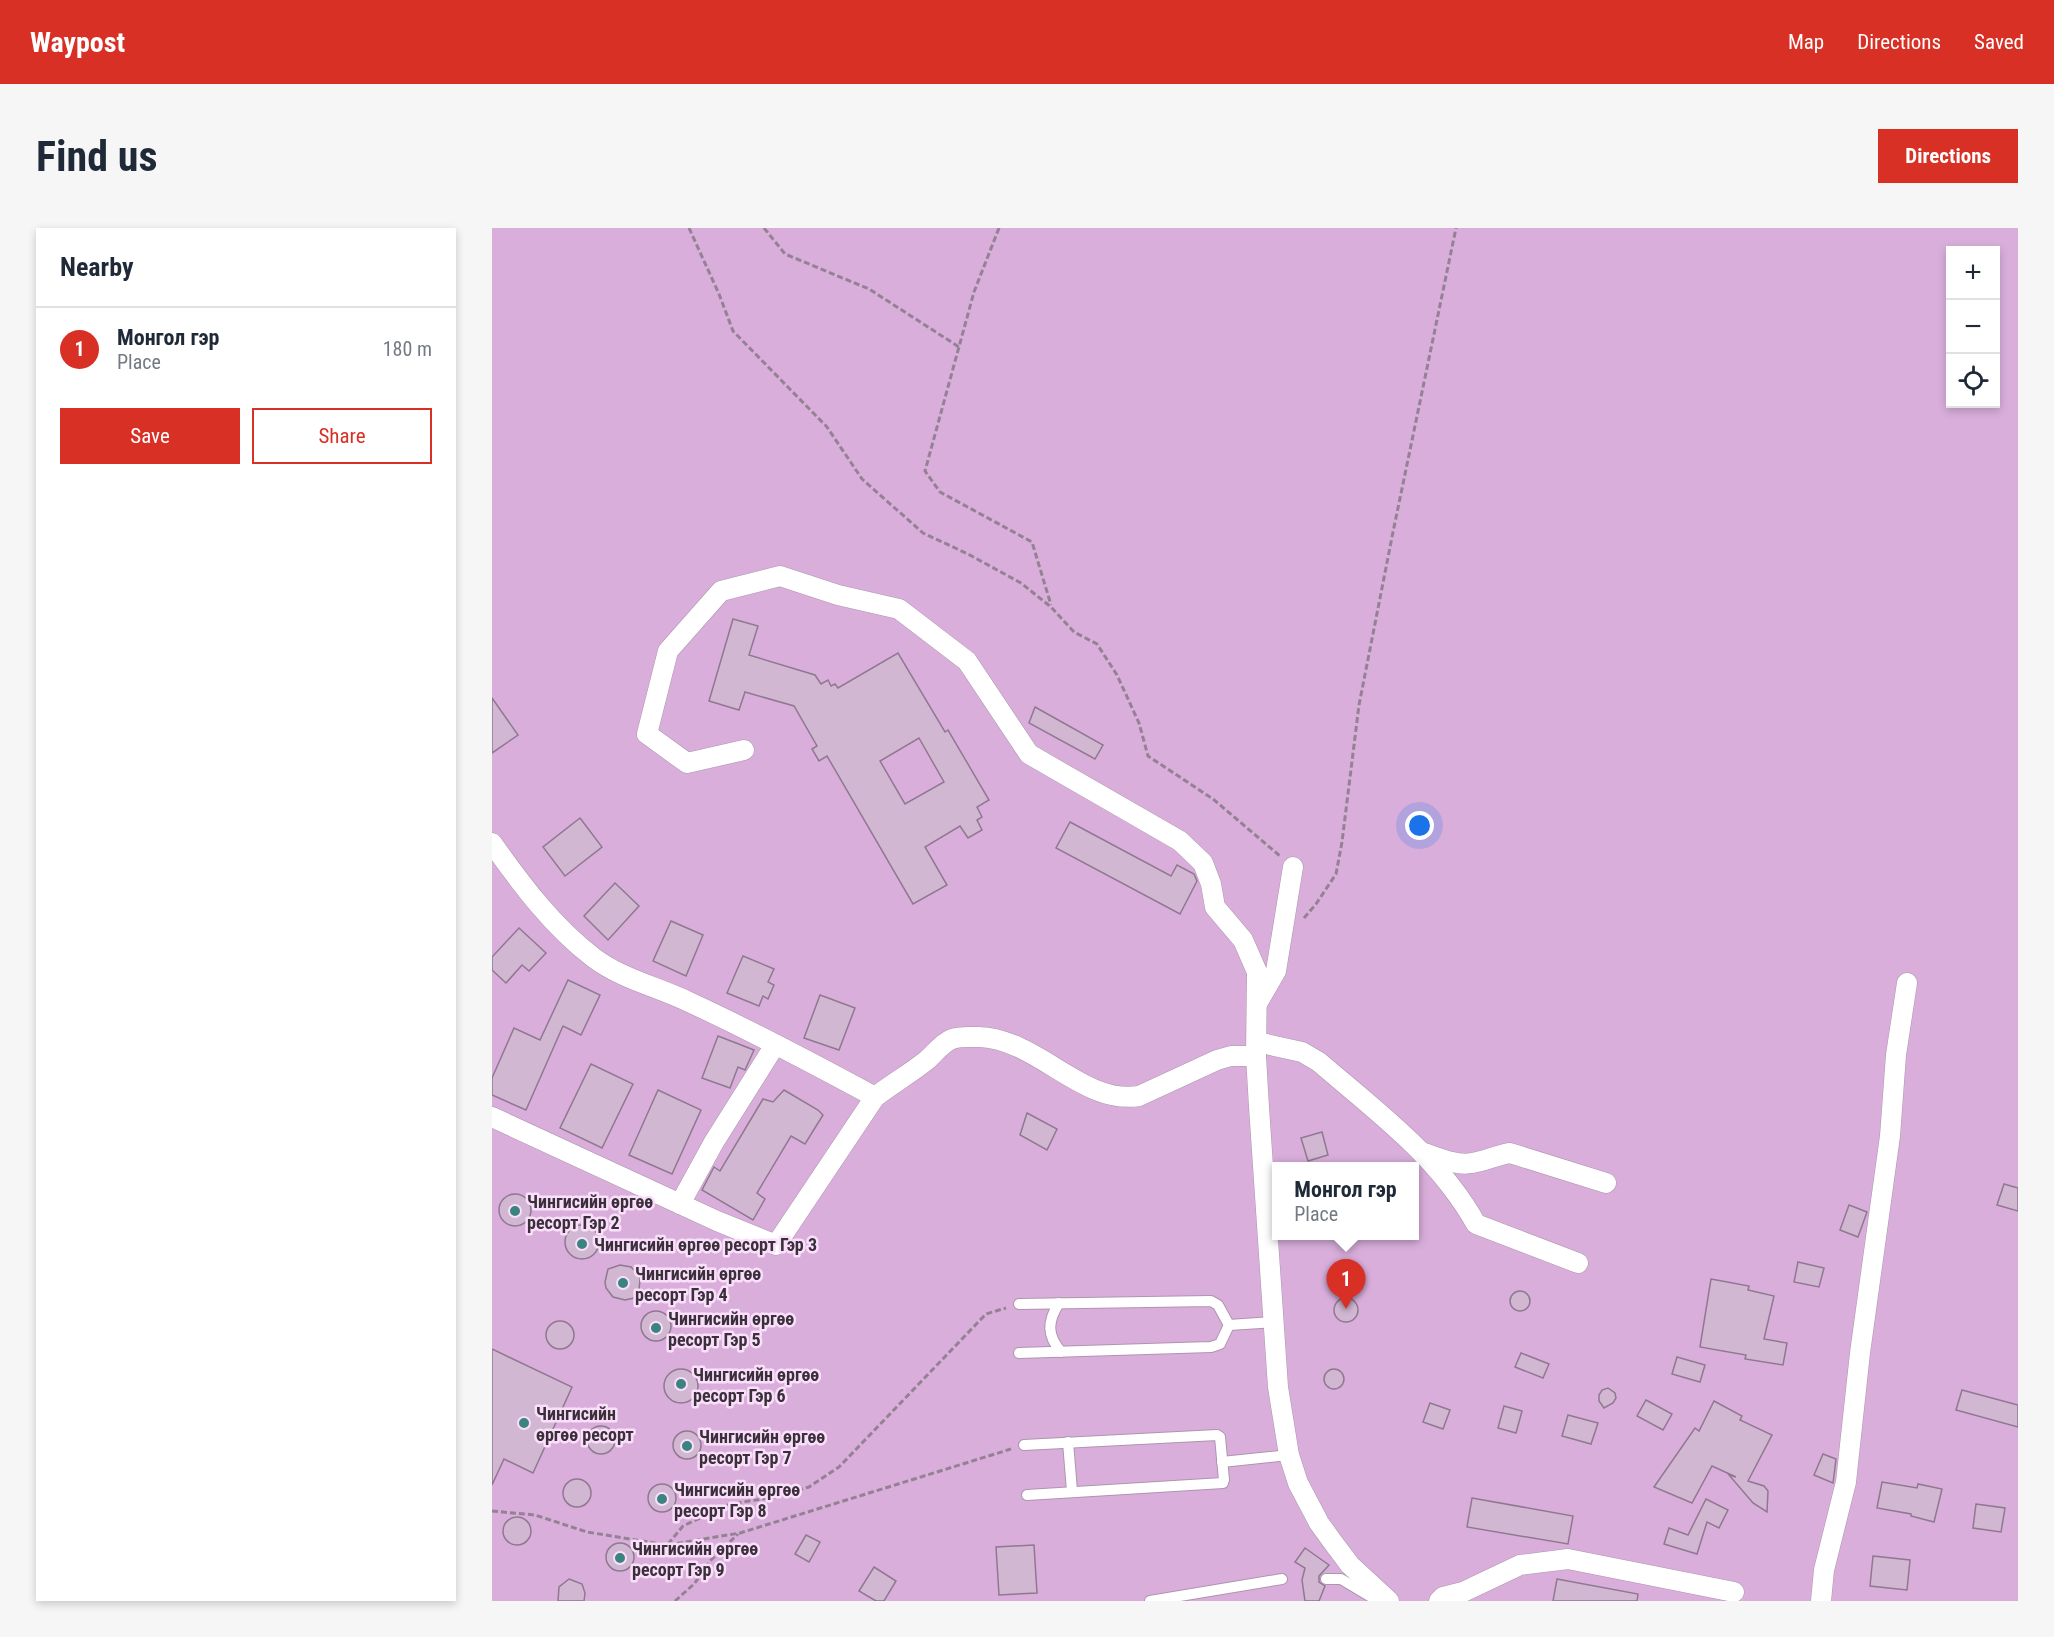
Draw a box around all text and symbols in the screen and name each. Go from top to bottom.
text: Waypost [30,26,125,59]
text: Map [1788,30,1824,54]
text: Directions [1857,30,1941,54]
text: Saved [1974,30,2024,54]
button: Directions [1878,129,2018,183]
text: Find us [36,132,157,181]
map controls [1946,246,2000,408]
button: + [1946,246,2000,300]
text: Nearby [60,252,134,282]
button: − [1946,300,2000,354]
text: Монгол гэр [117,325,219,350]
text: 1 [74,337,85,361]
text: 180 m [383,337,432,361]
text: Place [117,350,161,374]
button: locate [1946,354,2000,408]
button: Save [60,408,240,464]
button: Share [252,408,432,464]
your location [1405,811,1434,840]
popup [1272,1162,1419,1240]
text: Монгол гэр [1294,1177,1397,1202]
place label: Чингисийн өргөө ресорт Гэр 2 [527,1191,653,1233]
text: Place [1294,1202,1338,1226]
marker: Чингисийн өргөө ресорт Гэр 2 [508,1204,522,1218]
place label: Чингисийн өргөө ресорт Гэр 3 [594,1234,817,1255]
marker: Чингисийн өргөө ресорт Гэр 3 [575,1237,589,1251]
pin: 1 [1326,1260,1366,1309]
place label: Чингисийн өргөө ресорт Гэр 4 [635,1263,761,1305]
marker: Чингисийн өргөө ресорт Гэр 4 [616,1276,630,1290]
place label: Чингисийн өргөө ресорт Гэр 5 [668,1308,794,1350]
marker: Чингисийн өргөө ресорт Гэр 5 [649,1321,663,1335]
place label: Чингисийн өргөө ресорт Гэр 6 [693,1364,819,1406]
marker: Чингисийн өргөө ресорт Гэр 6 [674,1377,688,1391]
place label: Чингисийн өргөө ресорт [536,1403,634,1445]
marker: Чингисийн өргөө ресорт [517,1416,531,1430]
place label: Чингисийн өргөө ресорт Гэр 7 [699,1426,825,1468]
marker: Чингисийн өргөө ресорт Гэр 7 [680,1439,694,1453]
place label: Чингисийн өргөө ресорт Гэр 8 [674,1479,800,1521]
marker: Чингисийн өргөө ресорт Гэр 8 [655,1492,669,1506]
place label: Чингисийн өргөө ресорт Гэр 9 [632,1538,758,1580]
marker: Чингисийн өргөө ресорт Гэр 9 [613,1551,627,1565]

